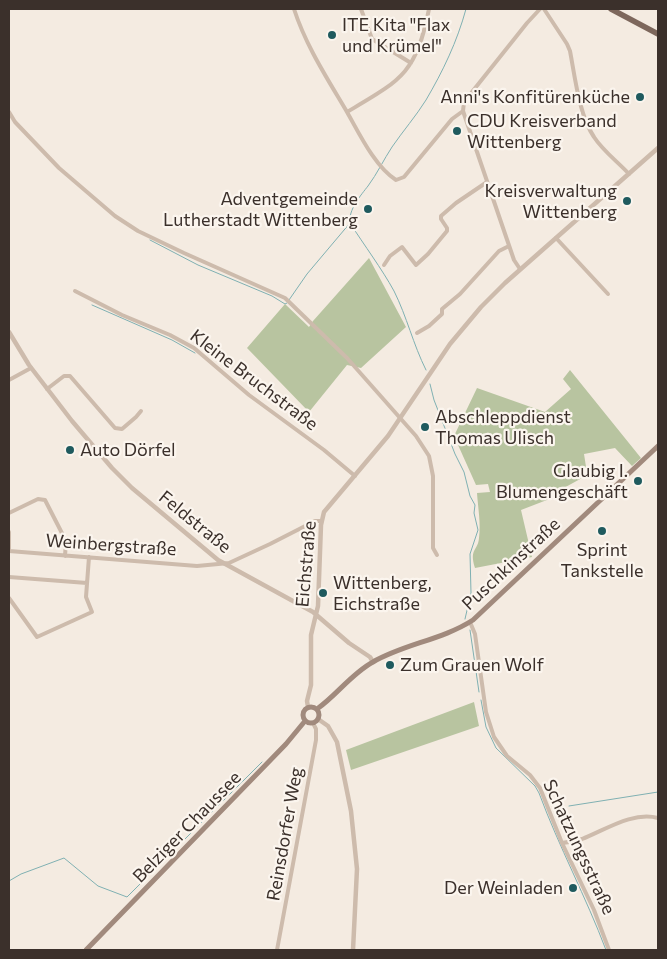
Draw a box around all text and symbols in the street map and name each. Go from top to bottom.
place label: ITE Kita "Flax und Krümel" [342,14,450,56]
marker: ITE Kita "Flax und Krümel" [326,29,338,41]
place label: Anni's Konfitürenküche [440,86,630,108]
marker: Anni's Konfitürenküche [634,91,646,103]
place label: CDU Kreisverband Wittenberg [467,110,617,152]
marker: CDU Kreisverband Wittenberg [451,125,463,137]
place label: Kreisverwaltung Wittenberg [485,180,617,222]
place label: Adventgemeinde Lutherstadt Wittenberg [163,188,358,230]
marker: Kreisverwaltung Wittenberg [621,195,633,207]
marker: Adventgemeinde Lutherstadt Wittenberg [362,203,374,215]
street label: Kleine Bruchstraße [186,325,322,435]
place label: Abschleppdienst Thomas Ulisch [435,406,571,448]
marker: Abschleppdienst Thomas Ulisch [419,421,431,433]
place label: Auto Dörfel [80,439,176,461]
marker: Auto Dörfel [64,444,76,456]
place label: Glaubig I. Blumengeschäft [496,460,628,502]
marker: Glaubig I. Blumengeschäft [632,475,644,487]
street label: Feldstraße [154,486,236,558]
street label: Puschkinstraße [458,513,564,615]
street label: Eichstraße [291,520,321,608]
marker: Sprint Tankstelle [596,525,608,537]
street label: Weinbergstraße [45,530,177,560]
place label: Sprint Tankstelle [561,539,643,582]
place label: Wittenberg, Eichstraße [333,572,432,614]
marker: Wittenberg, Eichstraße [317,587,329,599]
place label: Zum Grauen Wolf [400,654,544,676]
marker: Zum Grauen Wolf [384,659,396,671]
street label: Reinsdorfer Weg [263,765,307,903]
street label: Belziger Chaussee [128,767,246,887]
street label: Schatzungsstraße [538,776,620,918]
place label: Der Weinladen [444,877,563,899]
marker: Der Weinladen [567,882,579,894]

